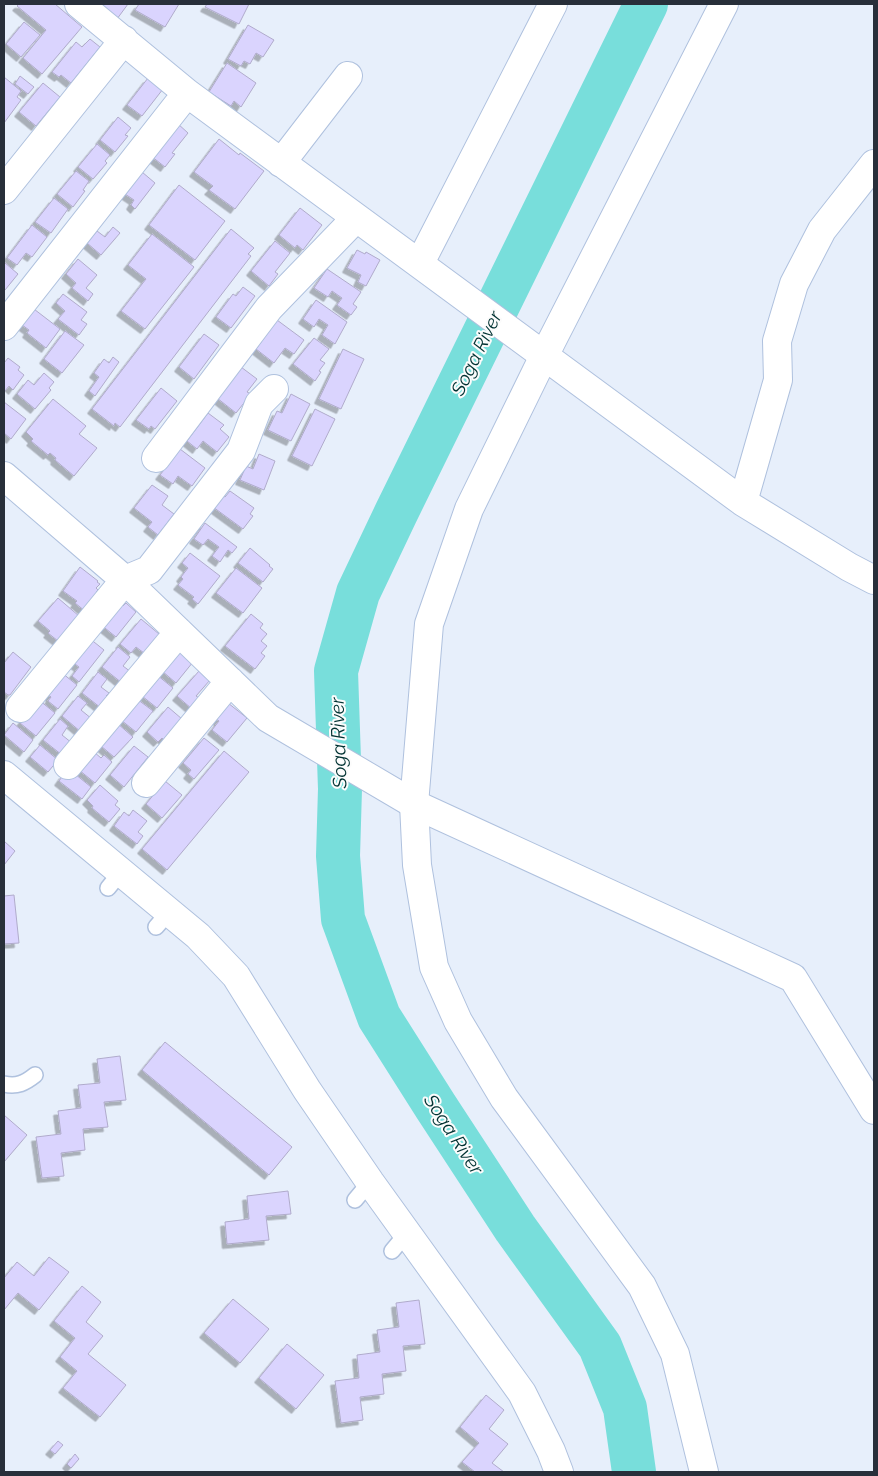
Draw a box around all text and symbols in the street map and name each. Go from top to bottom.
water label: Soga River [446,306,506,400]
water label: Soga River [325,696,351,790]
water label: Soga River [419,1089,489,1179]

